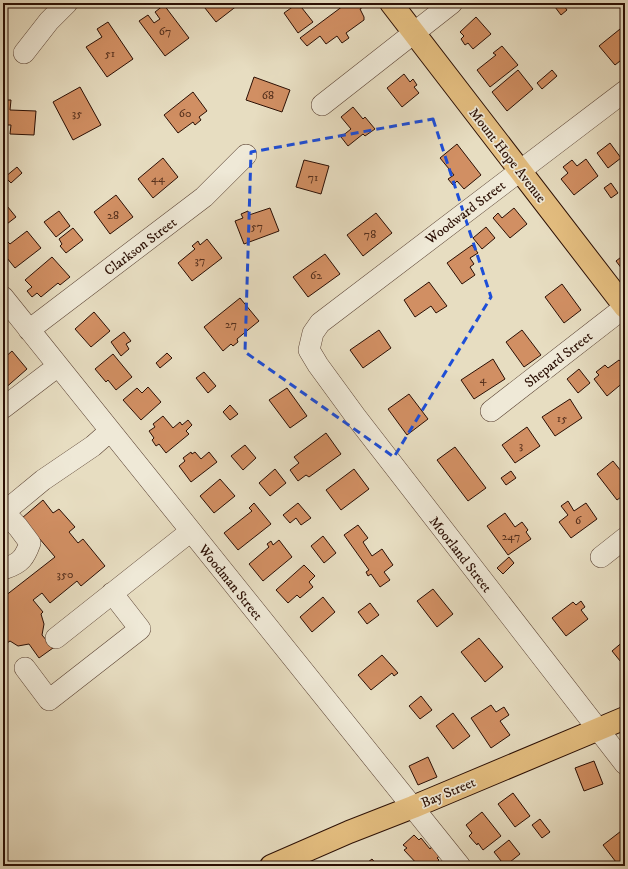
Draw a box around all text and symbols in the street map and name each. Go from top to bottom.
house number: 67 [159,24,171,39]
house number: 51 [105,46,115,61]
house number: 68 [262,88,274,103]
street label: Mount Hope Avenue [465,105,550,207]
house number: 35 [72,106,82,121]
house number: 60 [179,106,191,121]
house number: 71 [308,170,318,185]
house number: 44 [151,171,166,186]
street label: Woodward Street [421,176,510,249]
house number: 28 [107,208,119,223]
street label: Clarkson Street [101,213,181,280]
house number: 57 [251,219,263,234]
house number: 78 [364,227,376,242]
house number: 37 [195,253,205,268]
house number: 62 [310,268,322,283]
house number: 27 [225,317,237,332]
street label: Shepard Street [521,327,597,392]
house number: 4 [480,372,488,387]
house number: 15 [557,411,567,426]
house number: 3 [519,438,523,453]
street label: Moorland Street [425,513,496,597]
house number: 6 [575,513,582,528]
house number: 247 [502,529,520,544]
street label: Woodman Street [193,540,267,625]
house number: 350 [57,567,73,582]
street label: Bay Street [418,773,479,812]

